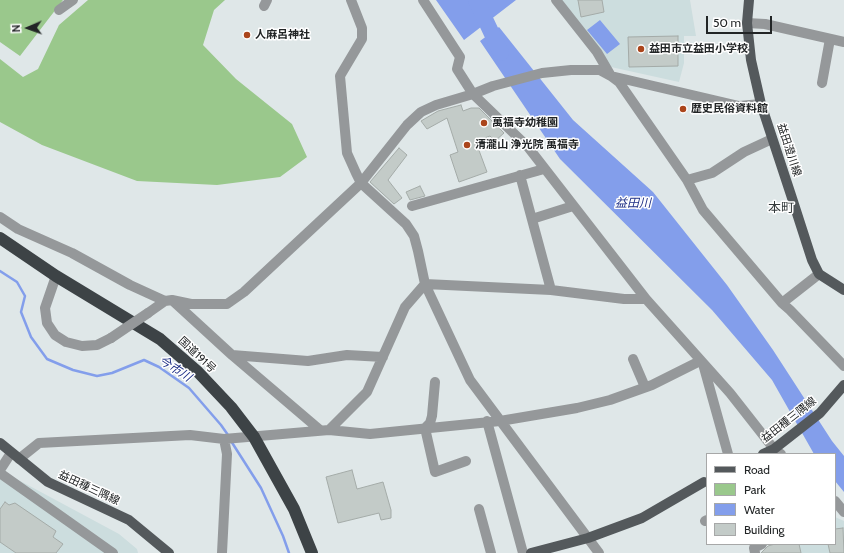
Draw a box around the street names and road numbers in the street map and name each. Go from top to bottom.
street label: 益田澄川線 [774,122,804,178]
street label: 国道191号 [176,334,218,376]
street label: 益田種三隅線 [759,394,819,446]
street label: 益田種三隅線 [56,468,122,508]

